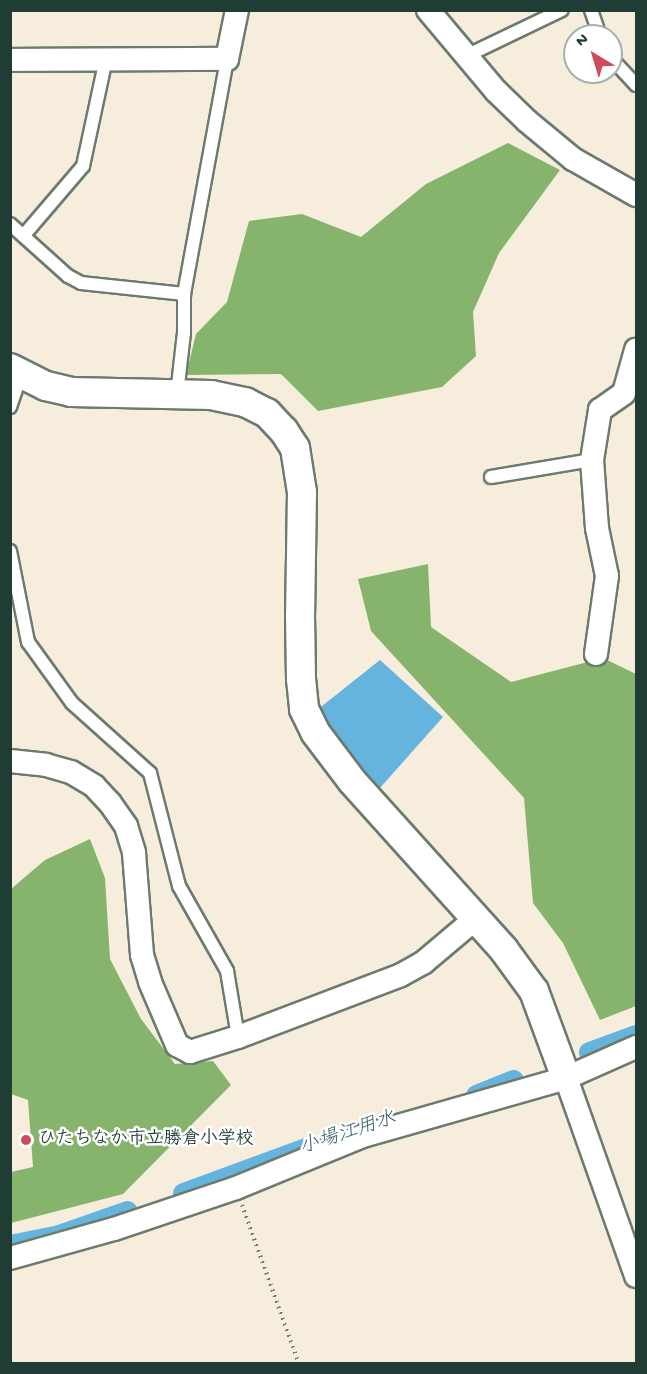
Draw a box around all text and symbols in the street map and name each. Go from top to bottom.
north arrow [563,24,623,84]
text: N [573,30,593,52]
water label: 小場江用水 [297,1107,399,1161]
place label: ひたちなか市立勝倉小学校 [38,1129,254,1151]
marker: ひたちなか市立勝倉小学校 [19,1133,33,1147]

